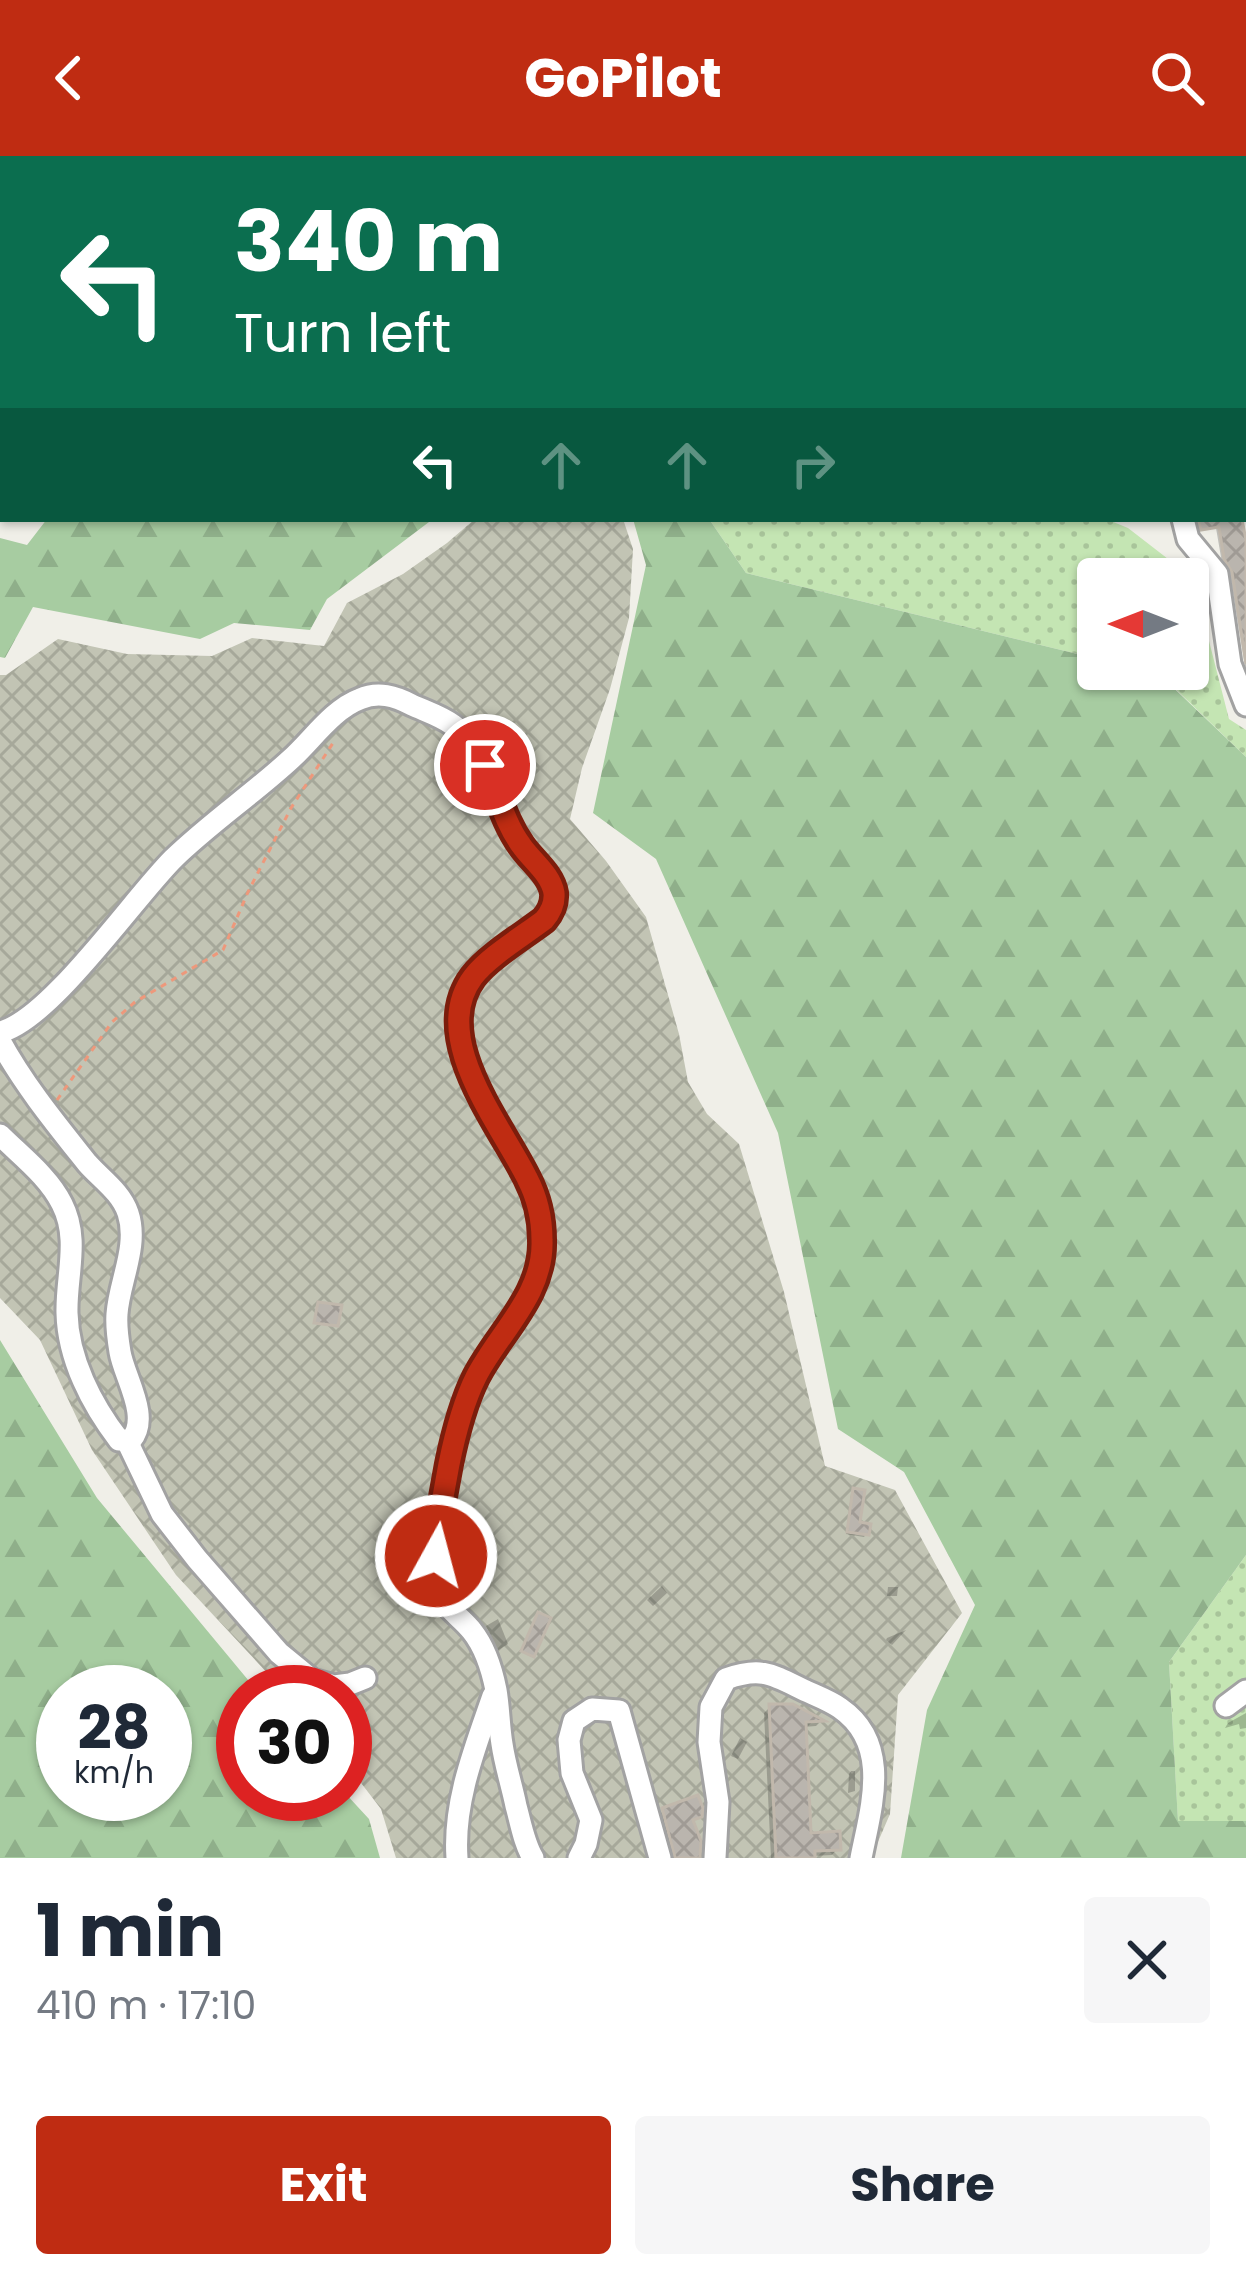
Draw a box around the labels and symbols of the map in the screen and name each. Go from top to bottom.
north arrow [1077,558,1209,690]
pin [434,714,536,816]
position arrow [373,1493,499,1619]
speed limit sign: 30 [216,1665,372,1821]

